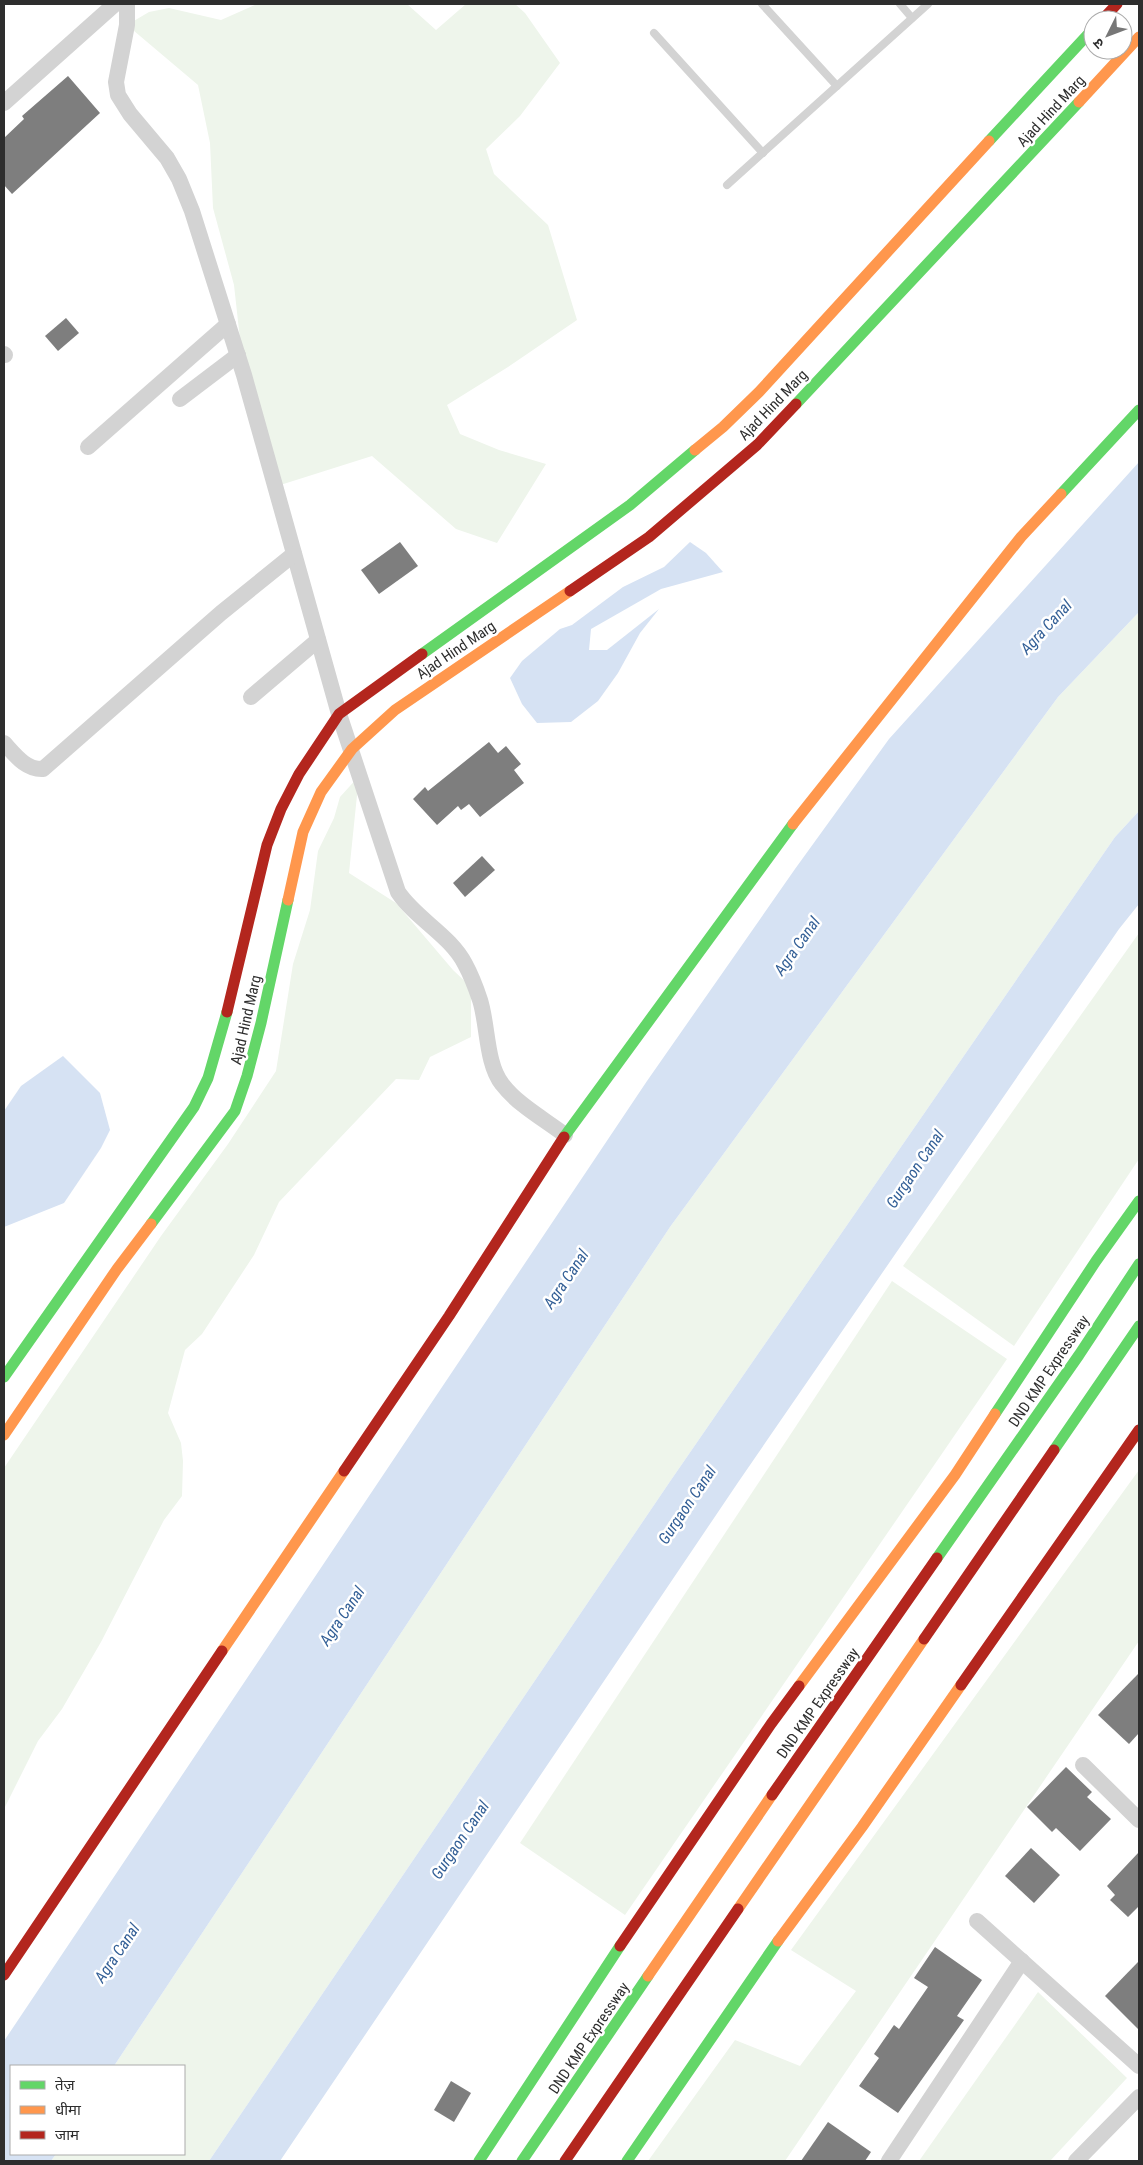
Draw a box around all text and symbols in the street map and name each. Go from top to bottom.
north arrow [1083,10,1133,60]
text: उ [1089,35,1107,52]
street label: Ajad Hind Marg [1013,71,1089,151]
street label: Ajad Hind Marg [735,366,811,444]
water label: Agra Canal [1016,596,1076,659]
street label: Ajad Hind Marg [413,617,499,683]
water label: Agra Canal [769,913,824,980]
street label: Ajad Hind Marg [227,973,265,1067]
water label: Gurgaon Canal [882,1126,948,1212]
water label: Agra Canal [539,1246,593,1313]
street label: DND KMP Expressway [1005,1312,1093,1430]
water label: Gurgaon Canal [654,1462,720,1548]
water label: Agra Canal [315,1583,369,1650]
street label: DND KMP Expressway [773,1644,863,1762]
water label: Gurgaon Canal [427,1797,493,1883]
water label: Agra Canal [90,1920,144,1987]
street label: DND KMP Expressway [545,1979,633,2097]
legend [10,2065,185,2155]
text: तेज़ [55,2076,76,2094]
text: धीमा [55,2101,82,2119]
text: जाम [55,2126,80,2144]

